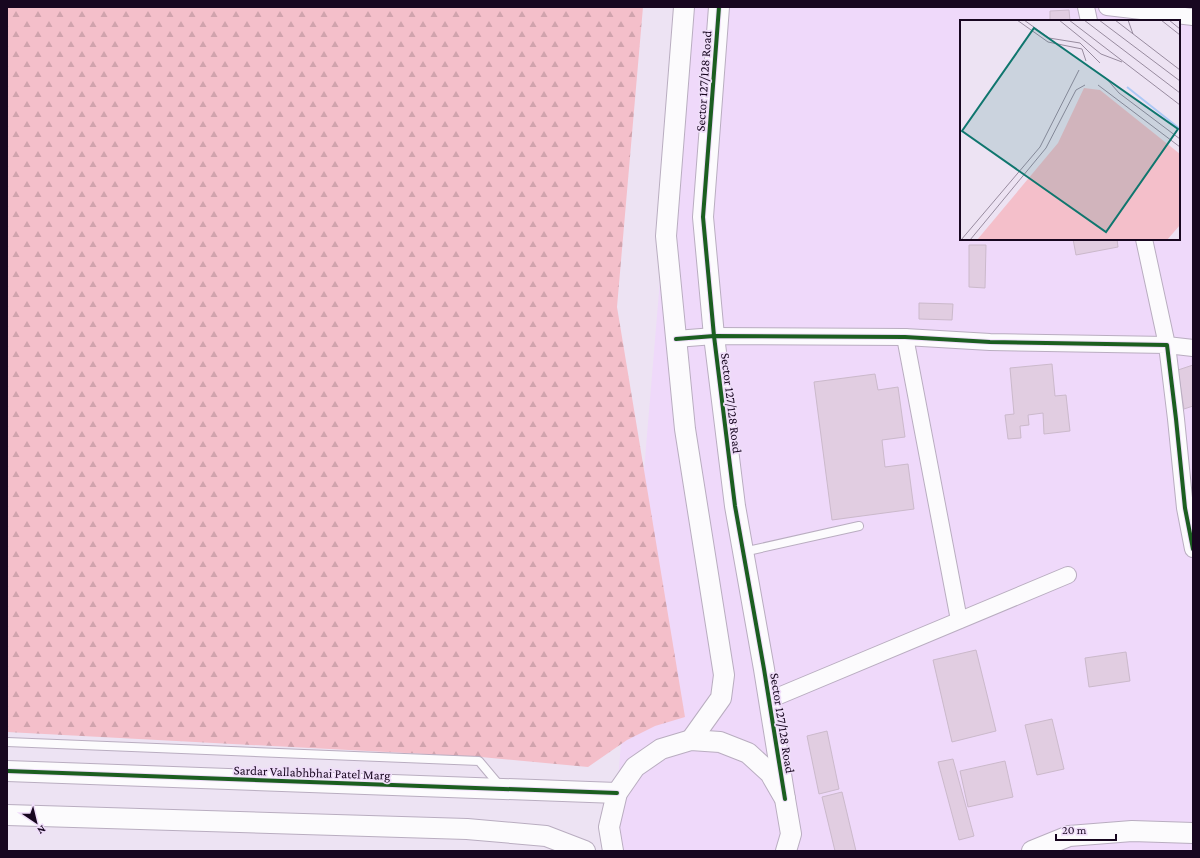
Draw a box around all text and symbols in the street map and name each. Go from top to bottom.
inset map [960,20,1180,240]
street label: Sector 127/128 Road [692,30,715,132]
street label: Sector 127/128 Road [718,352,745,454]
street label: Sector 127/128 Road [767,672,798,774]
street label: Sardar Vallabhbhai Patel Marg [233,762,391,783]
north arrow [16,802,56,842]
scale bar [1056,816,1116,842]
text: N [35,823,48,838]
text: 20 m [1062,823,1087,837]

